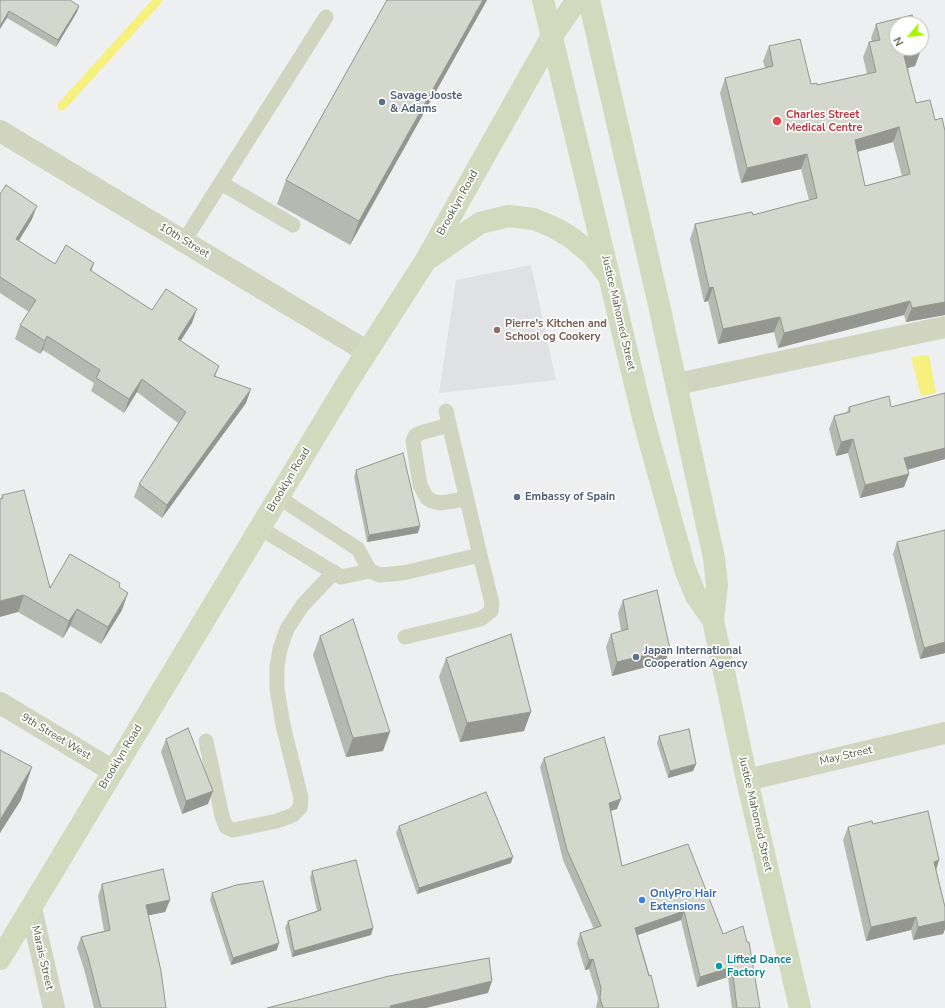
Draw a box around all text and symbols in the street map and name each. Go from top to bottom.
north arrow [889,16,929,56]
text: N [890,34,907,49]
place label: Savage Jooste & Adams [390,89,462,115]
marker: Savage Jooste & Adams [377,97,387,107]
place label: Charles Street Medical Centre [786,108,862,134]
marker: Charles Street Medical Centre [771,115,783,127]
street label: Brooklyn Road [435,168,481,238]
street label: 10th Street [157,221,211,261]
street label: Justice Mahomed Street [598,254,638,372]
place label: Pierre's Kitchen and School og Cookery [505,317,607,343]
marker: Pierre's Kitchen and School og Cookery [492,325,502,335]
street label: Brooklyn Road [265,446,313,514]
place label: Embassy of Spain [525,490,615,504]
marker: Embassy of Spain [512,492,522,502]
place label: Japan International Cooperation Agency [644,644,748,670]
marker: Japan International Cooperation Agency [631,652,641,662]
street label: 9th Street West [19,711,93,763]
street label: Brooklyn Road [97,723,145,791]
street label: May Street [818,744,874,768]
street label: Justice Mahomed Street [735,755,775,873]
place label: OnlyPro Hair Extensions [650,887,716,913]
marker: OnlyPro Hair Extensions [637,895,647,905]
street label: Marais Street [28,925,56,991]
place label: Lifted Dance Factory [727,953,791,979]
marker: Lifted Dance Factory [714,961,724,971]

